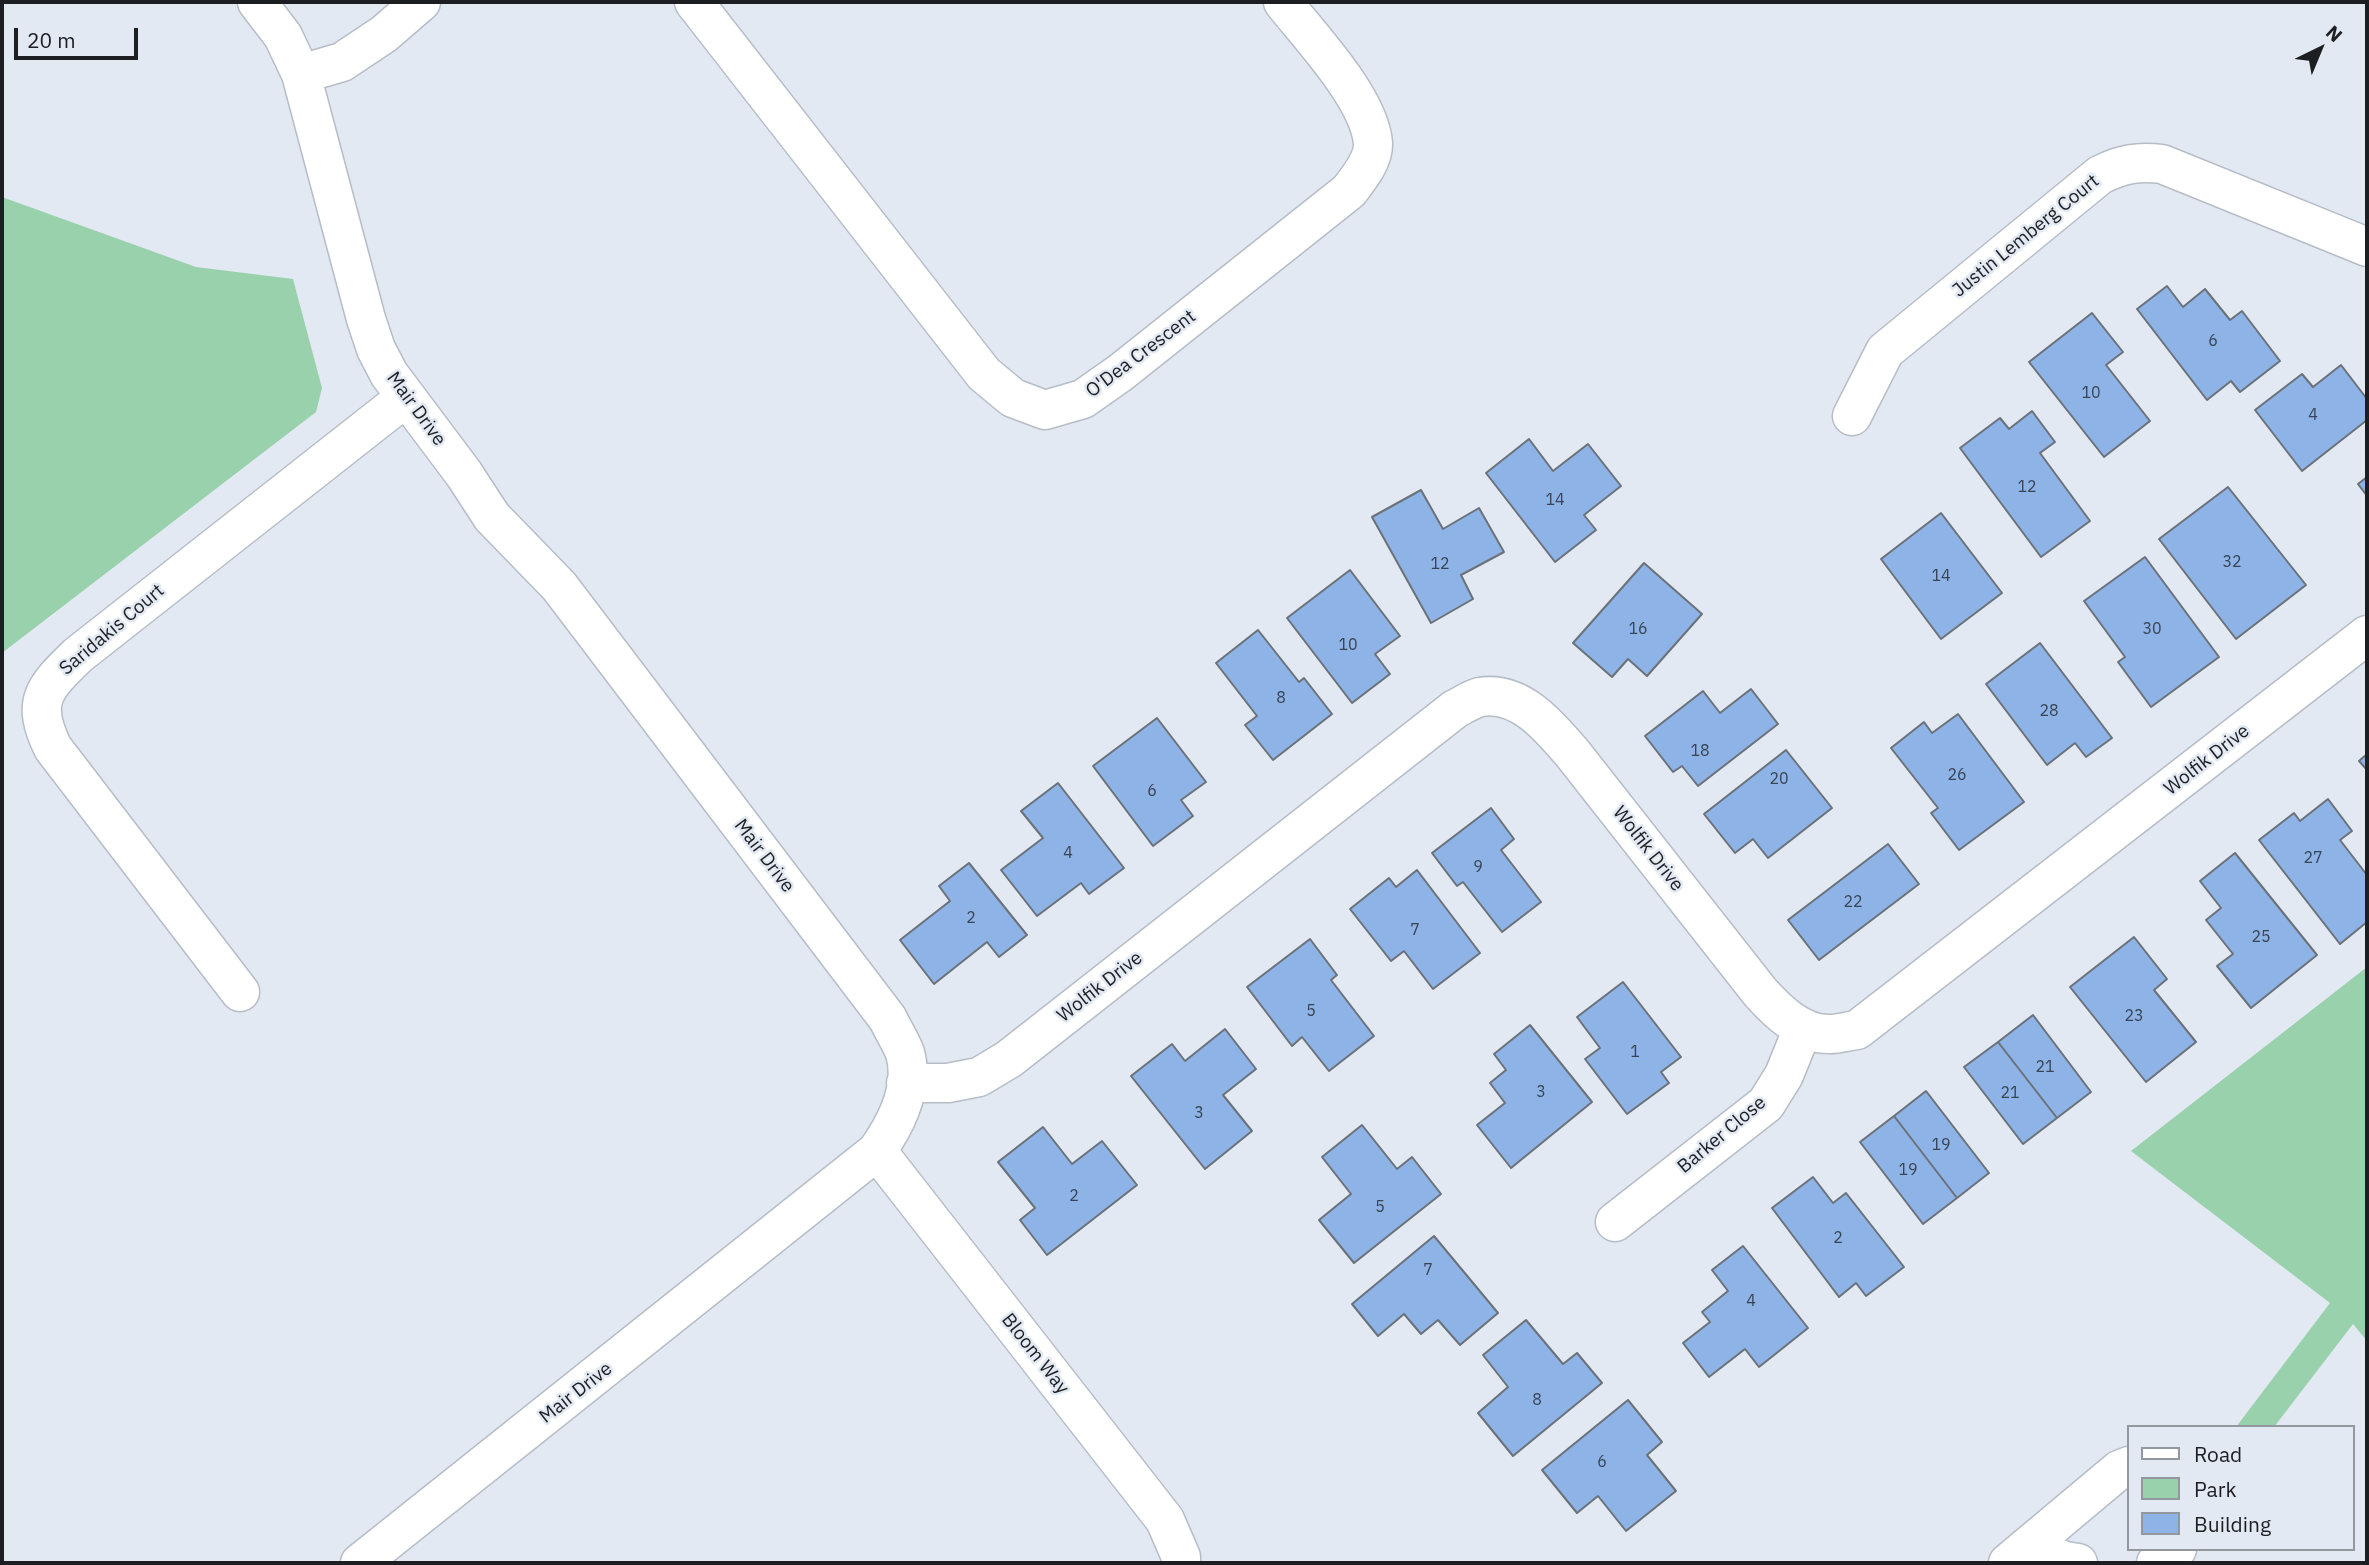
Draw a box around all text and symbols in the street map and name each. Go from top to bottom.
scale bar [18,14,142,58]
north arrow [2285,14,2355,84]
text: N [2321,20,2348,47]
text: 20 m [27,26,76,54]
street label: Justin Lemberg Court [1948,170,2104,302]
street label: O'Dea Crescent [1082,305,1200,403]
house number: 6 [2208,331,2218,351]
street label: Mair Drive [382,368,450,450]
house number: 10 [2081,383,2101,403]
house number: 4 [2308,405,2318,425]
house number: 12 [2017,477,2037,497]
house number: 14 [1545,490,1565,510]
house number: 32 [2222,552,2242,572]
house number: 12 [1430,554,1450,574]
house number: 14 [1931,566,1951,586]
street label: Saridakis Court [55,580,169,680]
house number: 16 [1628,619,1648,639]
house number: 30 [2142,619,2162,639]
house number: 10 [1338,635,1358,655]
house number: 8 [1276,688,1286,708]
house number: 28 [2039,701,2059,721]
street label: Wolfik Drive [2160,720,2254,800]
house number: 18 [1690,741,1710,761]
house number: 26 [1947,765,1967,785]
house number: 20 [1769,769,1789,789]
house number: 6 [1147,781,1157,801]
street label: Wolfik Drive [1608,802,1688,896]
street label: Mair Drive [729,815,799,897]
house number: 4 [1063,843,1073,863]
house number: 27 [2303,848,2323,868]
house number: 9 [1473,857,1483,877]
house number: 22 [1843,892,1863,912]
house number: 2 [966,908,976,928]
house number: 7 [1410,920,1420,940]
house number: 25 [2251,927,2271,947]
street label: Wolfik Drive [1053,947,1147,1027]
house number: 5 [1306,1001,1316,1021]
house number: 23 [2124,1006,2144,1026]
house number: 1 [1630,1042,1640,1062]
house number: 21 [2035,1057,2055,1077]
house number: 3 [1536,1082,1546,1102]
house number: 21 [2000,1083,2020,1103]
street label: Barker Close [1673,1091,1771,1179]
house number: 3 [1194,1103,1204,1123]
house number: 19 [1931,1135,1951,1155]
house number: 19 [1898,1160,1918,1180]
house number: 2 [1069,1186,1079,1206]
house number: 5 [1375,1197,1385,1217]
house number: 2 [1833,1228,1843,1248]
house number: 7 [1423,1260,1433,1280]
house number: 4 [1746,1291,1756,1311]
street label: Bloom Way [996,1309,1074,1399]
street label: Mair Drive [535,1358,617,1428]
house number: 8 [1532,1390,1542,1410]
legend [2128,1425,2355,1551]
text: Road [2194,1440,2242,1468]
house number: 6 [1597,1452,1607,1472]
text: Park [2194,1475,2237,1503]
text: Building [2194,1510,2271,1538]

